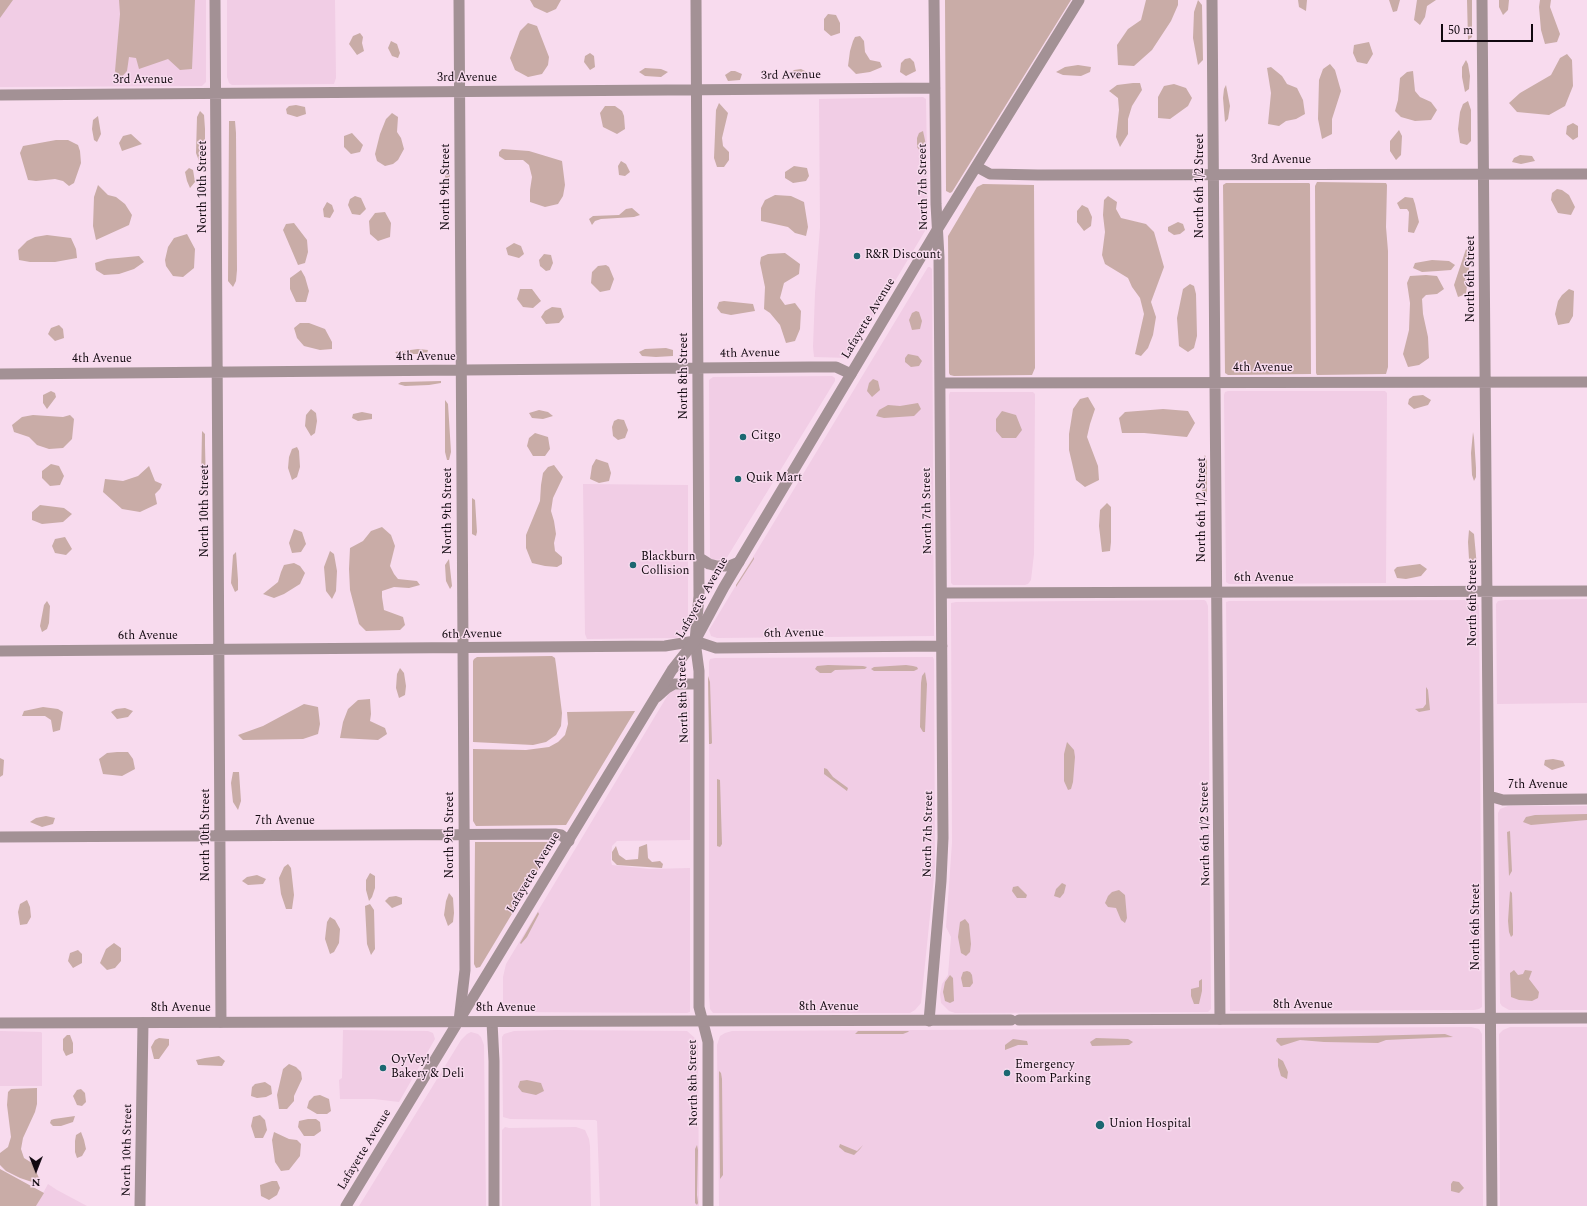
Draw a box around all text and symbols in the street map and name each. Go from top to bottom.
scale bar [1443,16,1535,42]
text: 50 m [1448,21,1473,40]
street label: 3rd Avenue [761,68,821,84]
street label: 3rd Avenue [437,72,497,86]
street label: 3rd Avenue [113,74,173,88]
street label: North 6th 1/2 Street [1194,134,1208,238]
street label: North 10th Street [197,141,211,233]
street label: North 7th Street [916,143,932,231]
street label: North 9th Street [440,144,454,230]
street label: 3rd Avenue [1251,154,1311,168]
street label: North 6th Street [1465,236,1479,322]
place label: R&R Discount [865,249,941,263]
marker: R&R Discount [852,251,862,261]
street label: Lafayette Avenue [839,276,899,362]
street label: North 8th Street [678,333,692,419]
street label: 4th Avenue [720,346,780,362]
street label: 4th Avenue [396,351,456,365]
street label: 4th Avenue [72,353,132,367]
street label: 4th Avenue [1233,362,1293,376]
place label: Citgo [751,430,781,444]
marker: Citgo [738,432,748,442]
street label: North 6th 1/2 Street [1196,458,1210,562]
street label: North 10th Street [199,465,213,557]
street label: North 7th Street [920,467,936,555]
street label: North 9th Street [442,468,456,554]
place label: Quik Mart [746,472,802,486]
marker: Quik Mart [733,474,743,484]
place label: Blackburn Collision [641,551,696,579]
street label: Lafayette Avenue [674,555,732,641]
marker: Blackburn Collision [628,560,638,570]
street label: North 6th Street [1467,560,1481,646]
street label: 6th Avenue [1234,572,1294,586]
street label: 6th Avenue [764,626,824,642]
street label: 6th Avenue [442,627,502,643]
street label: 6th Avenue [118,630,178,644]
street label: North 8th Street [675,656,693,744]
street label: 7th Avenue [1508,779,1568,793]
street label: North 6th 1/2 Street [1198,781,1214,887]
street label: North 10th Street [200,789,214,881]
street label: North 7th Street [921,790,937,878]
street label: North 9th Street [444,792,458,878]
street label: 7th Avenue [255,815,315,829]
street label: Lafayette Avenue [504,830,564,916]
street label: North 6th Street [1470,884,1484,970]
street label: 8th Avenue [1273,999,1333,1013]
street label: 8th Avenue [799,1001,859,1015]
street label: 8th Avenue [151,1002,211,1016]
street label: 8th Avenue [476,1002,536,1016]
street label: North 8th Street [686,1039,702,1127]
place label: OyVey! Bakery & Deli [391,1054,464,1082]
place label: Emergency Room Parking [1015,1059,1091,1087]
marker: OyVey! Bakery & Deli [378,1063,388,1073]
marker: Emergency Room Parking [1002,1068,1012,1078]
street label: North 10th Street [120,1103,136,1197]
street label: Lafayette Avenue [335,1107,395,1193]
place label: Union Hospital [1109,1118,1191,1132]
marker: Union Hospital [1094,1119,1106,1131]
north arrow [16,1150,56,1190]
text: N [32,1174,41,1191]

